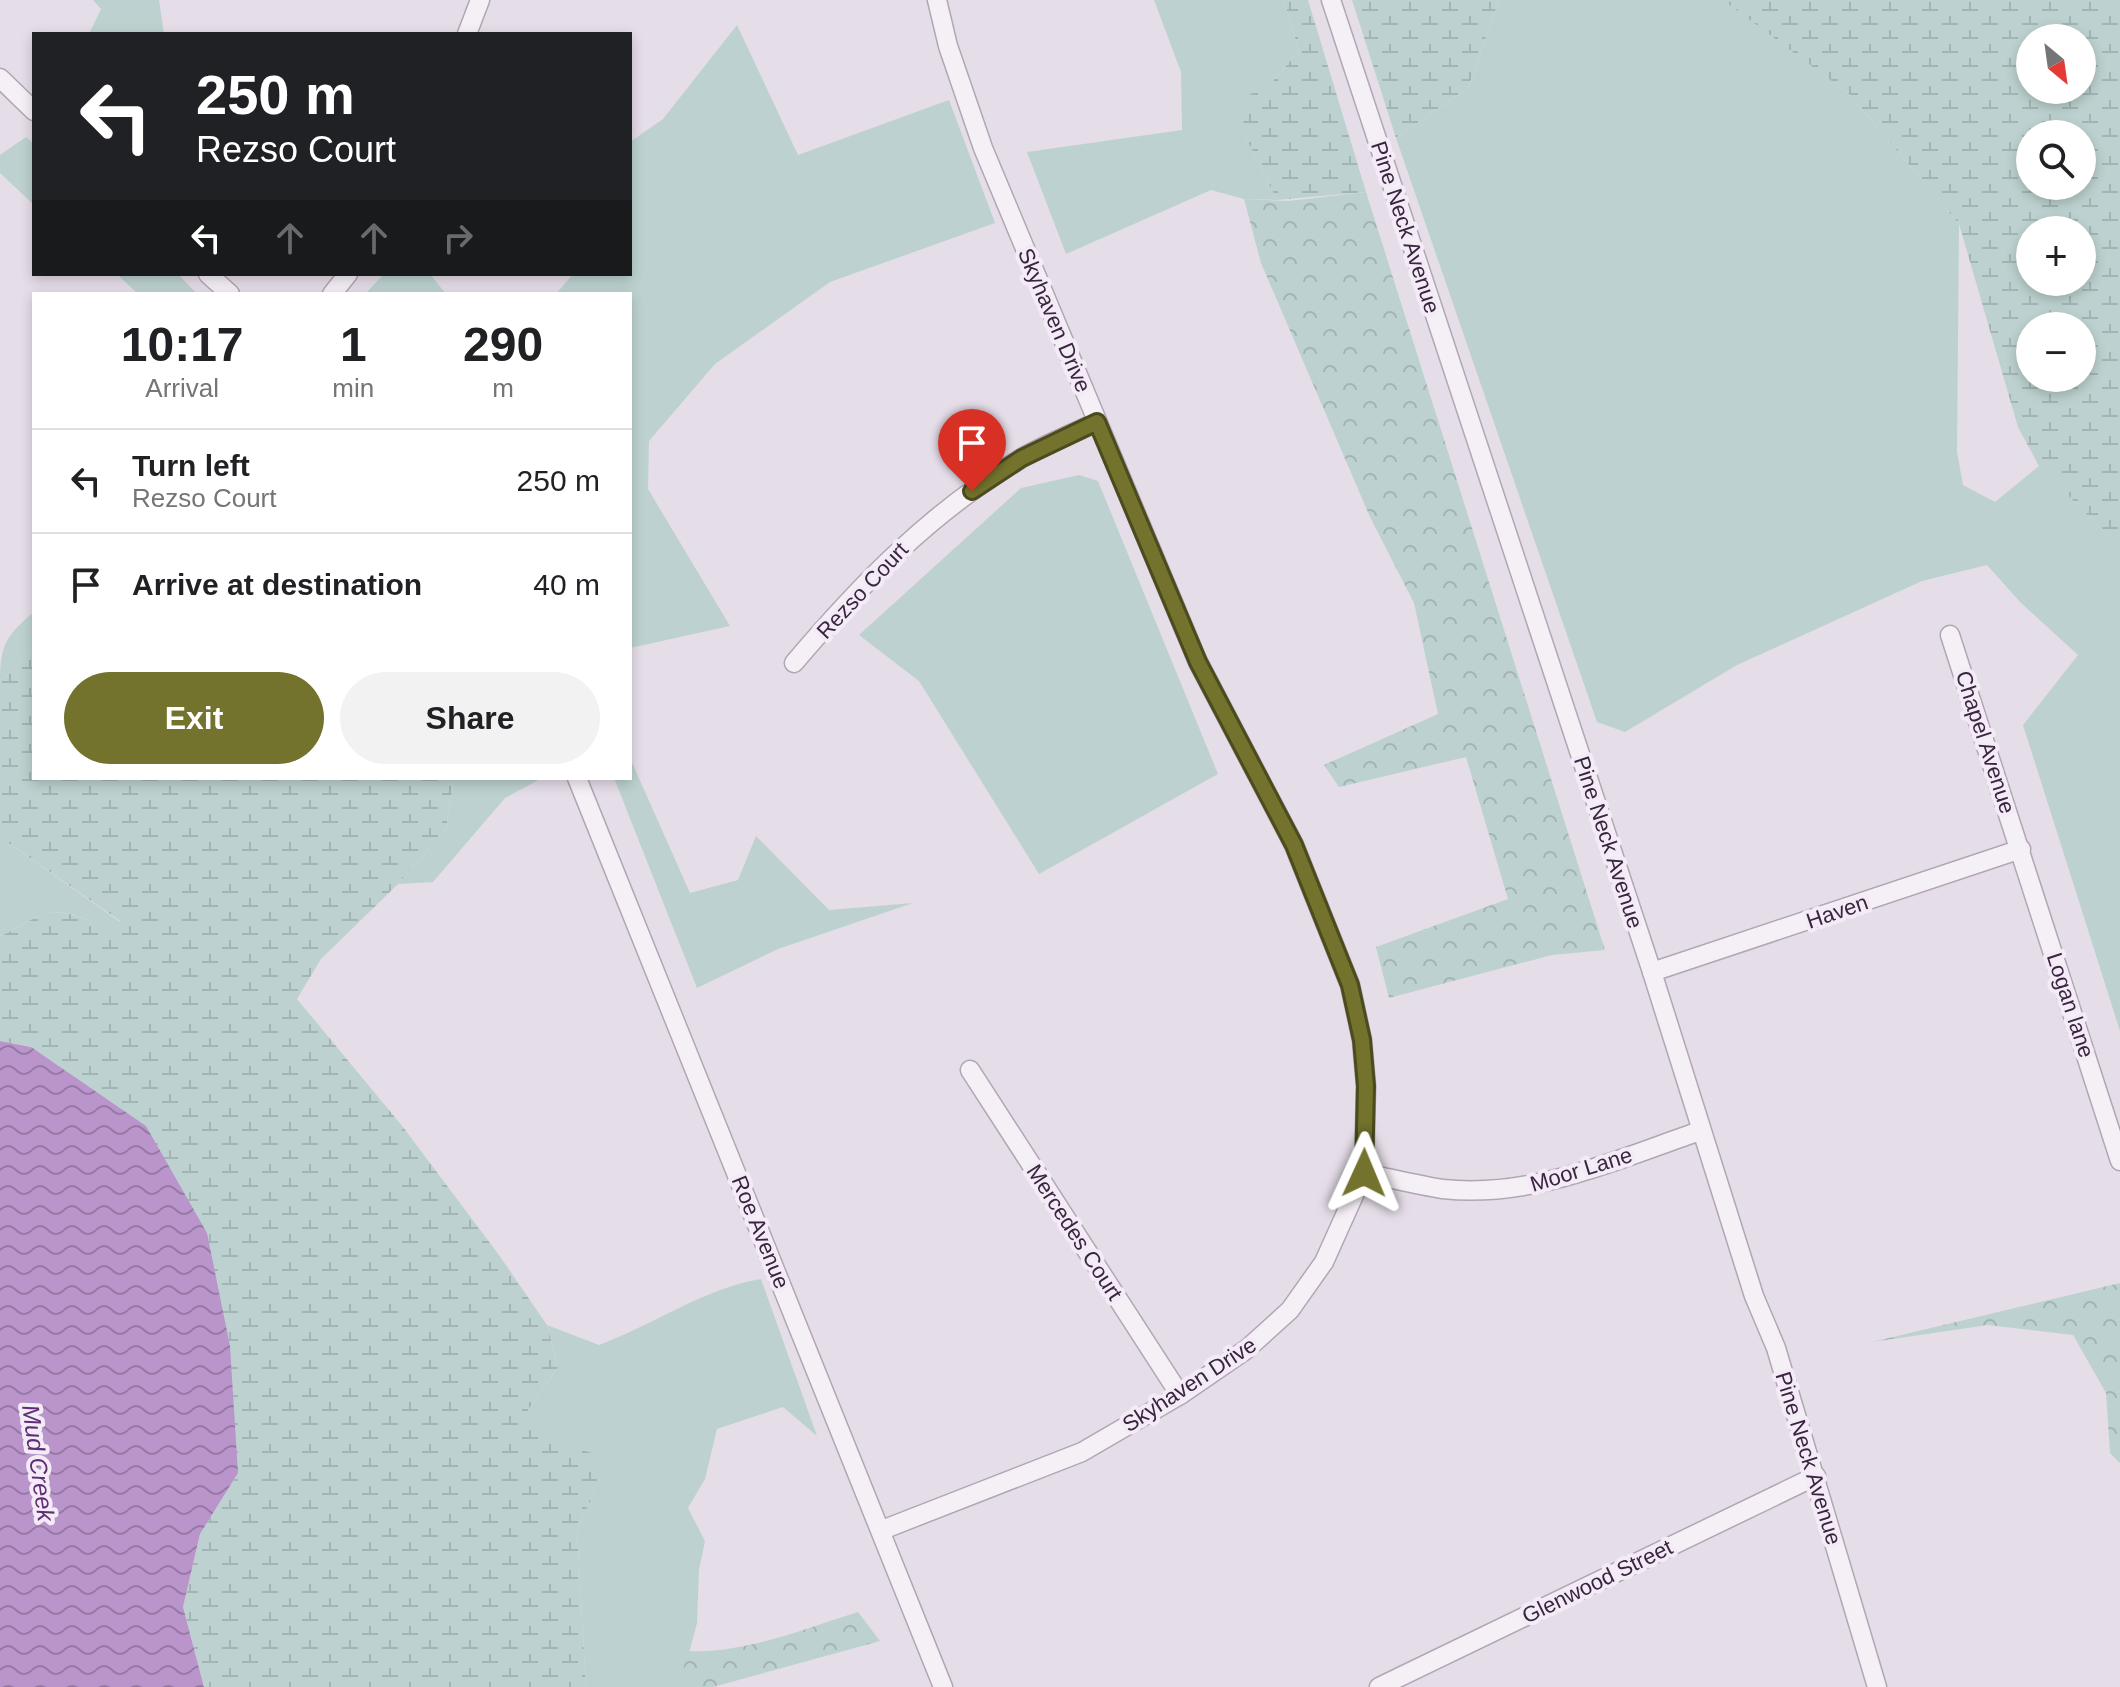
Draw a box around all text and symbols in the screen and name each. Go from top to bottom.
north arrow [2016,24,2096,104]
map controls [2016,24,2096,392]
text: 250 m [196,63,355,126]
icon: left [64,64,168,168]
button: search [2016,120,2096,200]
text: Rezso Court [196,129,396,170]
street label: Pine Neck Avenue [1366,138,1445,316]
icon: left [184,216,228,260]
icon: ahead [268,216,312,260]
icon: ahead [352,216,396,260]
icon: right [436,216,480,260]
button: + [2016,216,2096,296]
street label: Skyhaven Drive [1013,244,1096,396]
button: − [2016,312,2096,392]
text: 10:17 [121,318,244,371]
text: 1 [340,318,367,371]
text: 290 [463,318,543,371]
text: Arrival [145,373,219,403]
text: min [332,373,374,403]
text: m [492,373,514,403]
pin [938,409,1006,491]
icon: arrive [950,421,994,465]
text: Turn left [132,449,250,482]
icon: left [64,459,108,503]
text: 250 m [517,464,600,497]
text: Rezso Court [132,483,277,513]
street label: Rezso Court [812,537,913,644]
icon: arrive [64,563,108,607]
text: Arrive at destination [132,568,422,601]
text: 40 m [533,568,600,601]
street label: Chapel Avenue [1951,668,2020,817]
button: Exit [64,672,324,764]
button: Share [340,672,600,764]
street label: Pine Neck Avenue [1569,753,1648,931]
street label: Haven [1803,889,1871,934]
street label: Logan lane [2042,950,2099,1061]
position arrow [1322,1131,1406,1215]
street label: Moor Lane [1527,1142,1635,1197]
street label: Mercedes Court [1021,1160,1128,1305]
street label: Roe Avenue [727,1172,795,1292]
street label: Skyhaven Drive [1118,1332,1261,1437]
street label: Pine Neck Avenue [1770,1369,1847,1548]
water label: Mud Creek [17,1403,60,1525]
street label: Glenwood Street [1518,1534,1676,1629]

